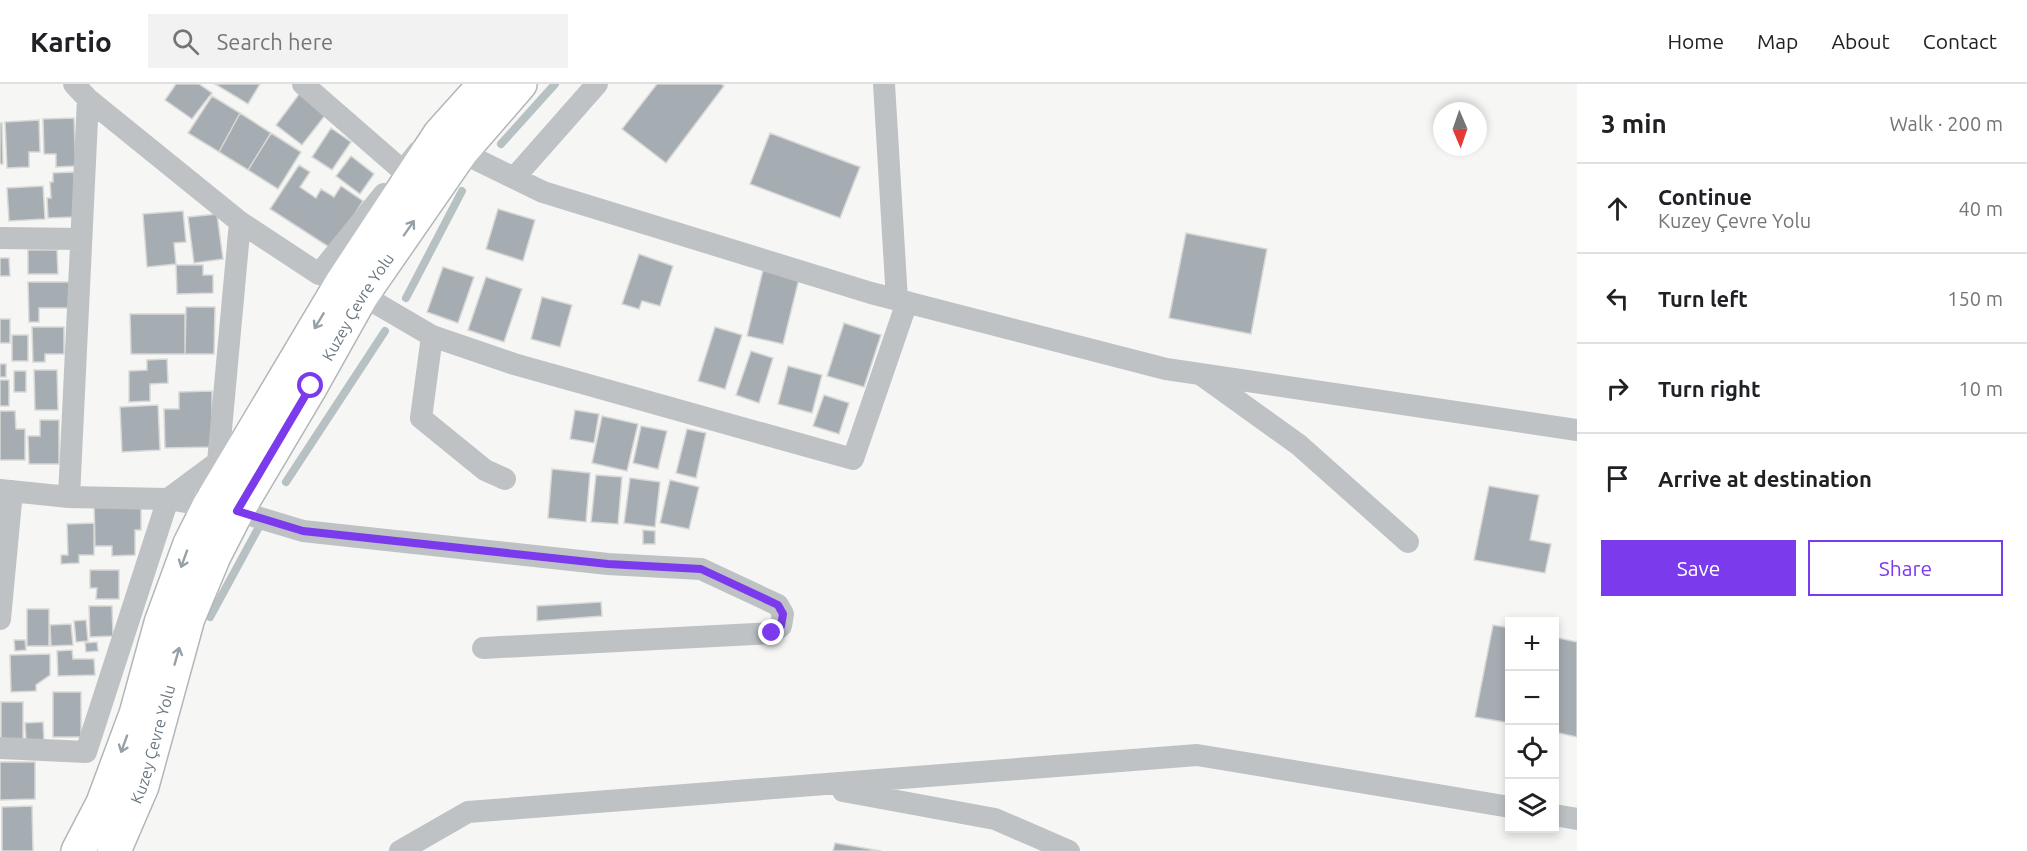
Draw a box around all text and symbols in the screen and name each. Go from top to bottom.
search box [148,14,568,68]
icon: search [169,25,202,58]
text: Kartio [30,26,112,57]
text: Search here [217,29,333,54]
text: Home [1667,29,1724,53]
text: Map [1757,29,1798,53]
text: About [1831,29,1890,53]
text: Contact [1923,29,1997,53]
north arrow [1433,102,1487,156]
text: 3 min [1601,109,1667,138]
text: Walk · 200 m [1890,112,2003,135]
text: Continue [1658,184,1752,209]
icon: ahead [1601,192,1634,225]
text: 40 m [1959,197,2003,220]
text: Kuzey Çevre Yolu [1658,209,1811,232]
one-way arrow [403,220,415,236]
street label: Kuzey Çevre Yolu [318,250,397,364]
icon: left [1601,282,1634,315]
text: Turn left [1658,286,1748,311]
text: 150 m [1947,287,2003,310]
one-way arrow [313,312,325,329]
route start [297,372,323,398]
icon: right [1601,372,1634,405]
text: Turn right [1658,376,1760,401]
text: 10 m [1959,377,2003,400]
icon: arrive [1601,462,1634,495]
text: Arrive at destination [1658,466,1872,491]
button: Save [1601,540,1796,596]
button: Share [1808,540,2003,596]
one-way arrow [178,549,189,568]
map controls [1505,617,1559,833]
button: + [1505,617,1559,671]
route end [758,619,784,645]
one-way arrow [172,647,183,666]
button: − [1505,671,1559,725]
street label: Kuzey Çevre Yolu [127,683,178,806]
button: locate [1505,725,1559,779]
one-way arrow [118,734,129,753]
button: layers [1505,779,1559,833]

